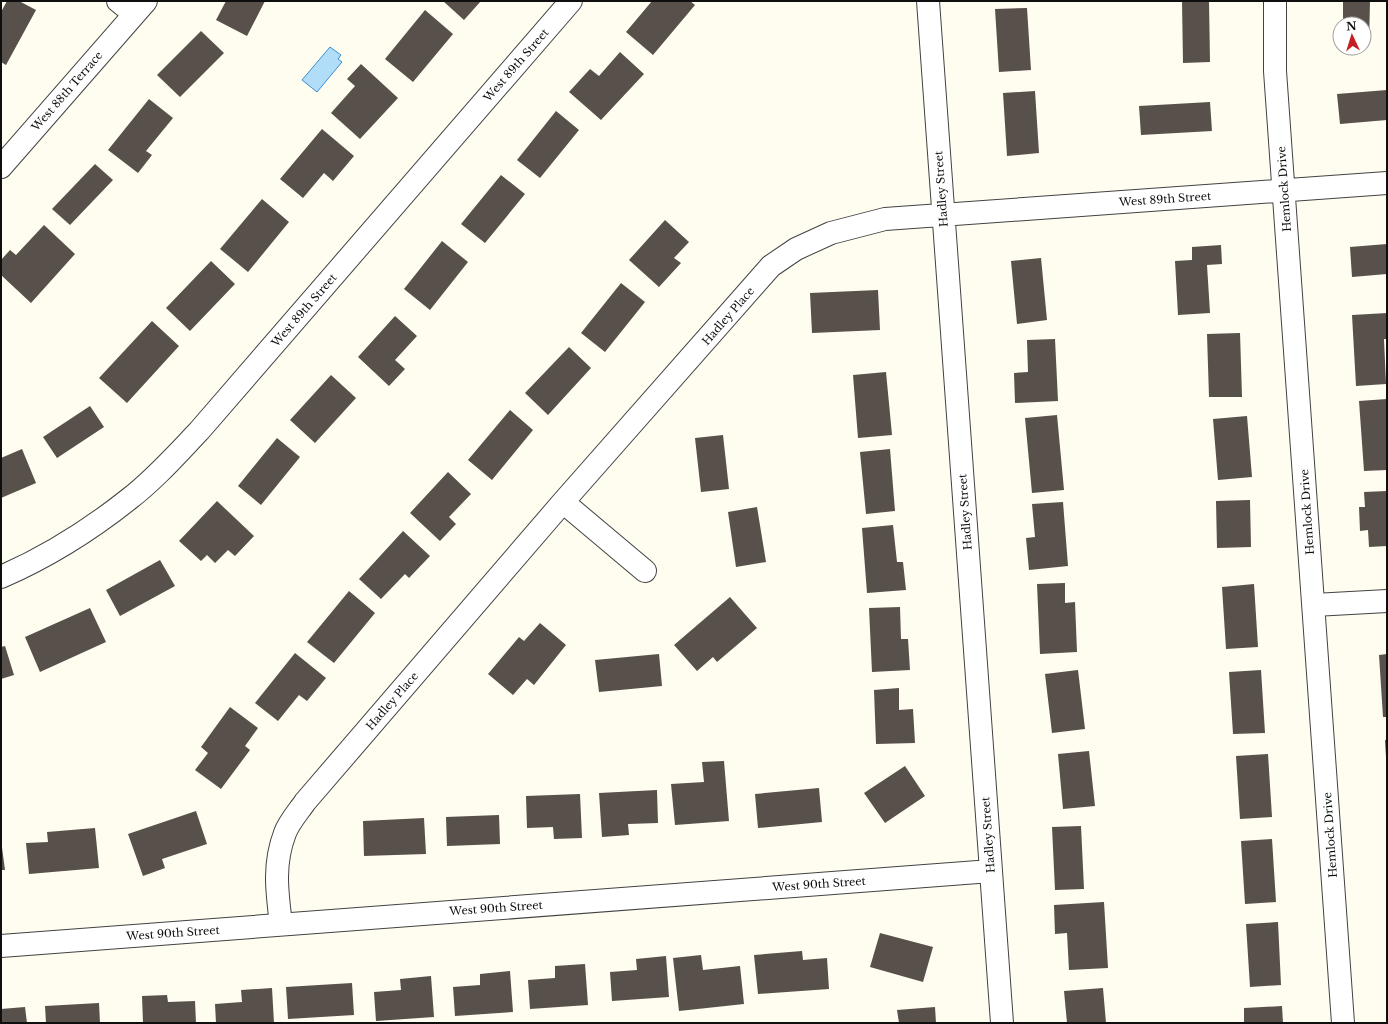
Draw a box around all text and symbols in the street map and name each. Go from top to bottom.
north arrow [1332,16,1372,56]
text: N [1346,19,1358,33]
street label: West 89th Street [480,25,552,105]
street label: West 88th Terrace [28,48,106,135]
street label: Hemlock Drive [1274,146,1294,232]
street label: Hadley Street [931,150,951,228]
street label: West 89th Street [1117,189,1212,209]
street label: West 89th Street [268,270,340,350]
street label: Hadley Place [699,284,757,348]
street label: Hemlock Drive [1297,469,1317,555]
street label: Hadley Street [955,473,975,551]
street label: Hadley Place [363,669,421,733]
street label: Hemlock Drive [1320,792,1340,878]
street label: Hadley Street [978,796,998,874]
street label: West 90th Street [771,874,867,894]
street label: West 90th Street [448,898,544,918]
street label: West 90th Street [125,923,221,943]

